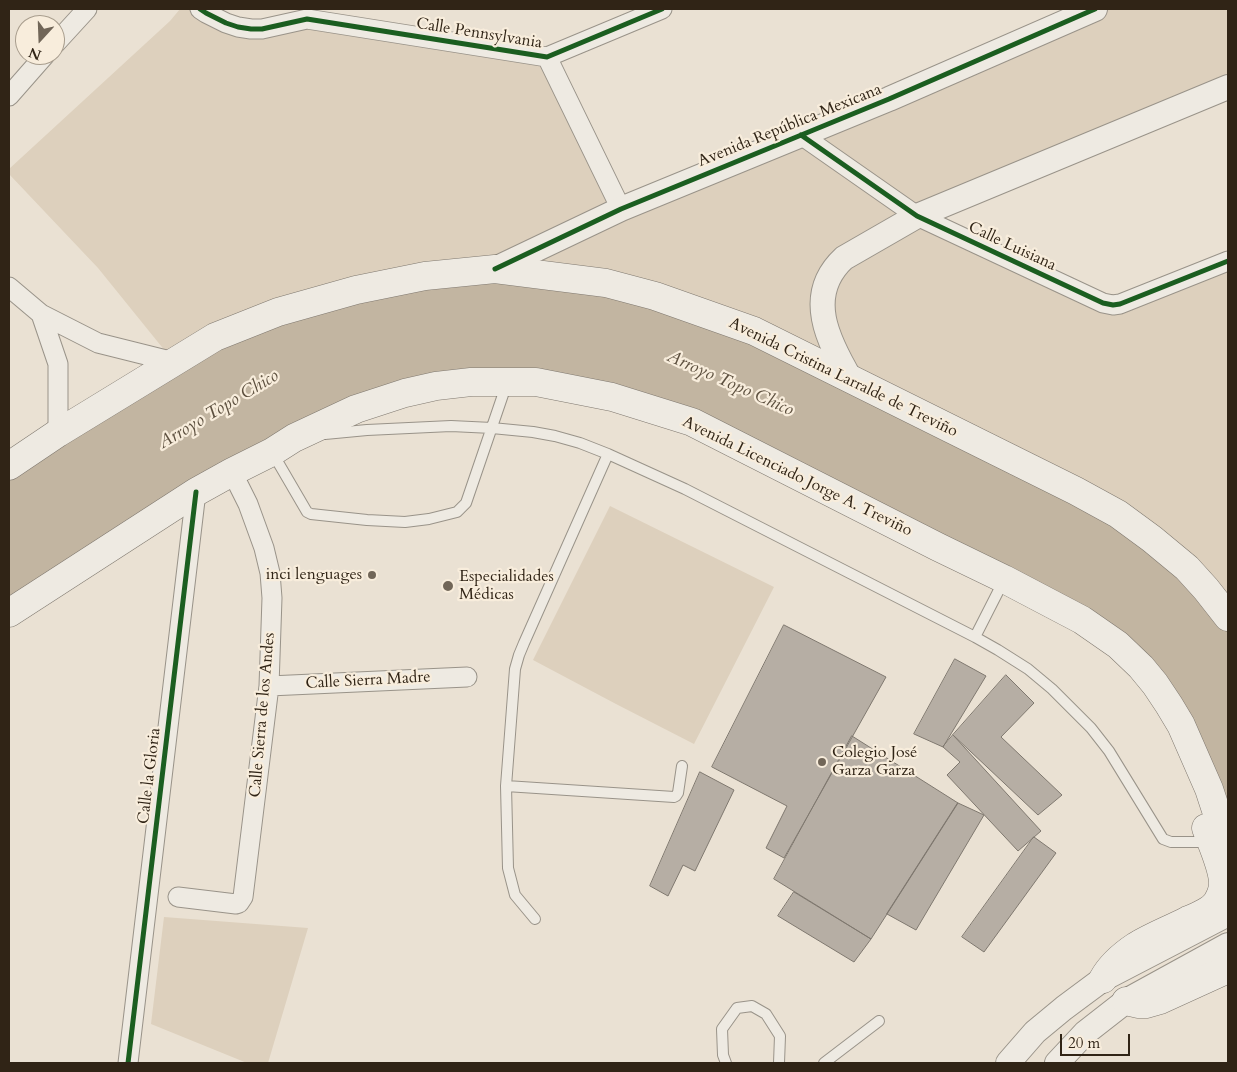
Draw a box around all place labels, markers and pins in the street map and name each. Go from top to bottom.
place label: inci lenguages [266,565,362,585]
place label: Especialidades Médicas [459,567,554,605]
marker: inci lenguages [366,569,378,581]
marker: Especialidades Médicas [441,579,455,593]
place label: Colegio José Garza Garza [832,743,917,781]
marker: Colegio José Garza Garza [816,756,828,768]

